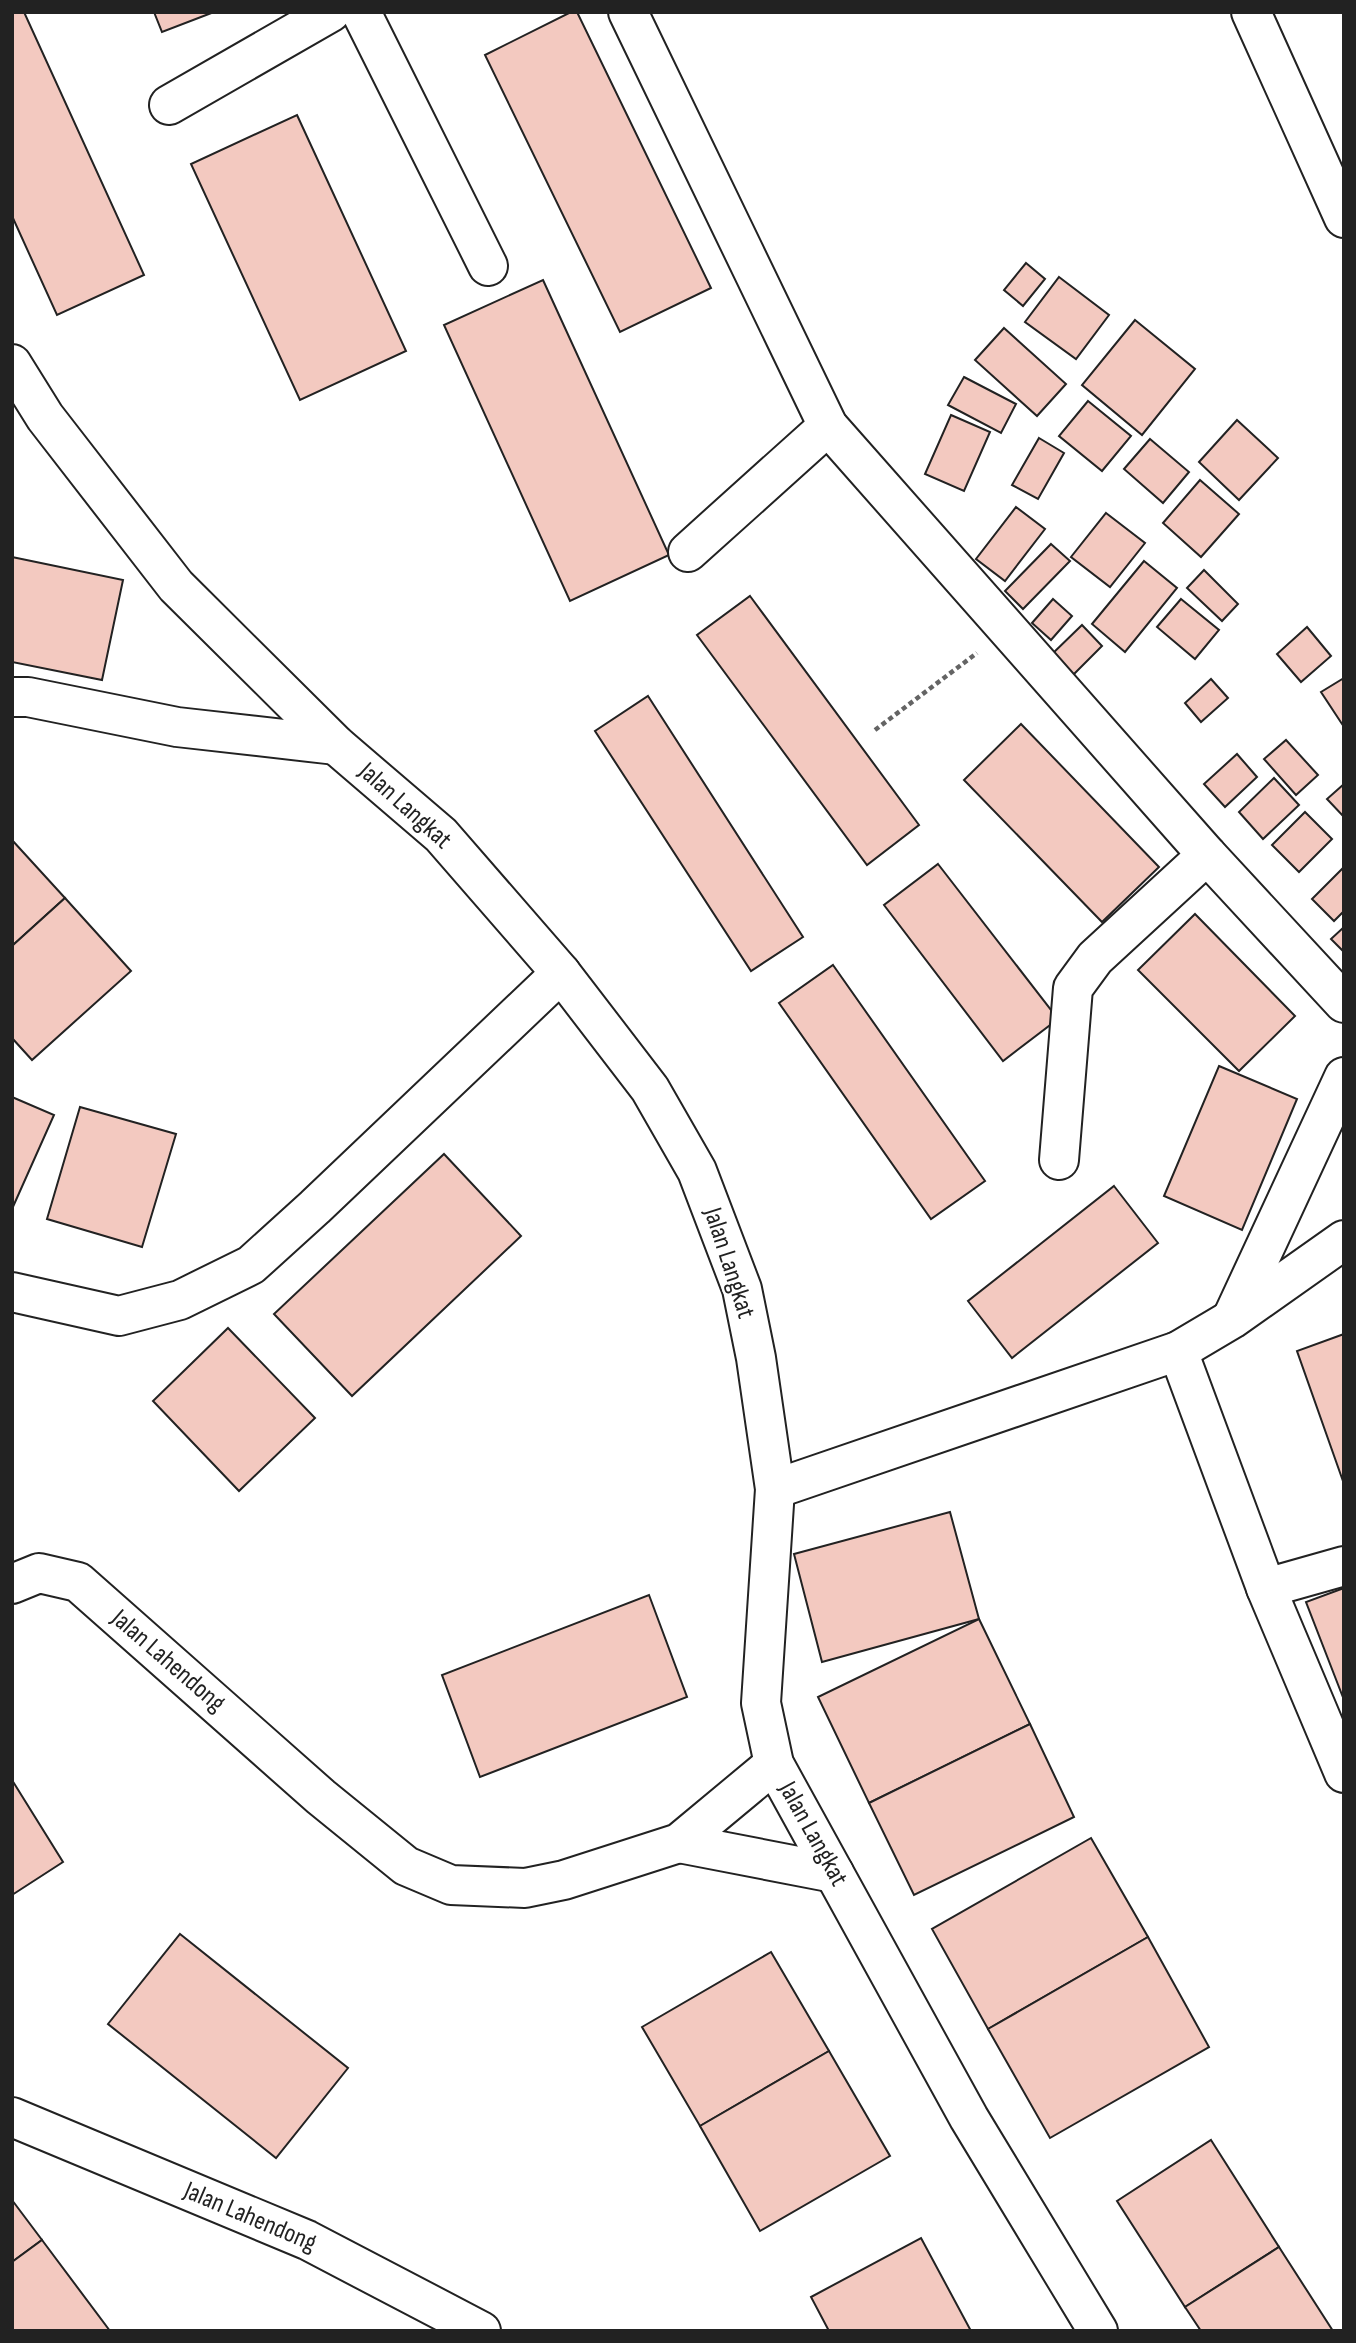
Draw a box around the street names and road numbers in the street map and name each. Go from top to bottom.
street label: Jalan Langkat [351,756,458,856]
street label: Jalan Langkat [696,1203,761,1322]
street label: Jalan Lahendong [104,1602,231,1719]
street label: Jalan Langkat [771,1776,854,1892]
street label: Jalan Lahendong [178,2175,321,2259]

